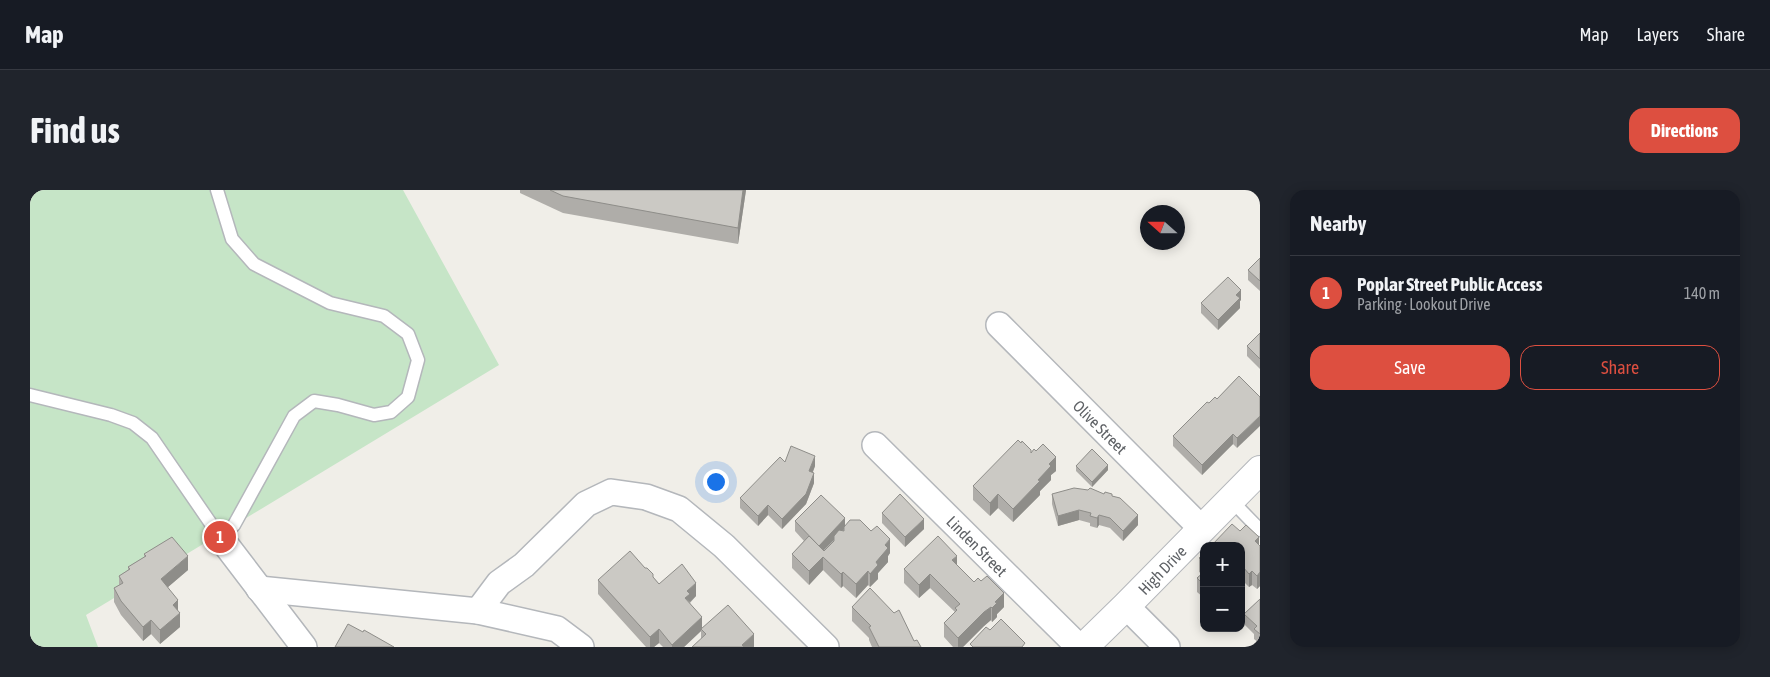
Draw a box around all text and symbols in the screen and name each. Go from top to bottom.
text: Map [25,21,64,48]
text: Map [1579,24,1608,45]
text: Layers [1636,24,1679,45]
text: Share [1707,24,1745,45]
button: Directions [1629,108,1740,153]
text: Find us [30,110,120,150]
north arrow [1140,205,1185,250]
text: Nearby [1310,211,1366,235]
text: Poplar Street Public Access [1357,273,1542,295]
text: 1 [1322,284,1330,302]
text: 140 m [1684,284,1720,302]
text: Parking · Lookout Drive [1357,295,1490,313]
button: Save [1310,345,1510,390]
button: Share [1520,345,1720,390]
street label: Olive Street [1070,397,1131,458]
your location [703,469,729,495]
street label: Linden Street [943,512,1011,580]
pin: 1 [204,518,236,556]
street label: High Drive [1134,542,1190,599]
map controls [1200,542,1245,632]
button: + [1200,542,1245,587]
button: − [1200,587,1245,632]

